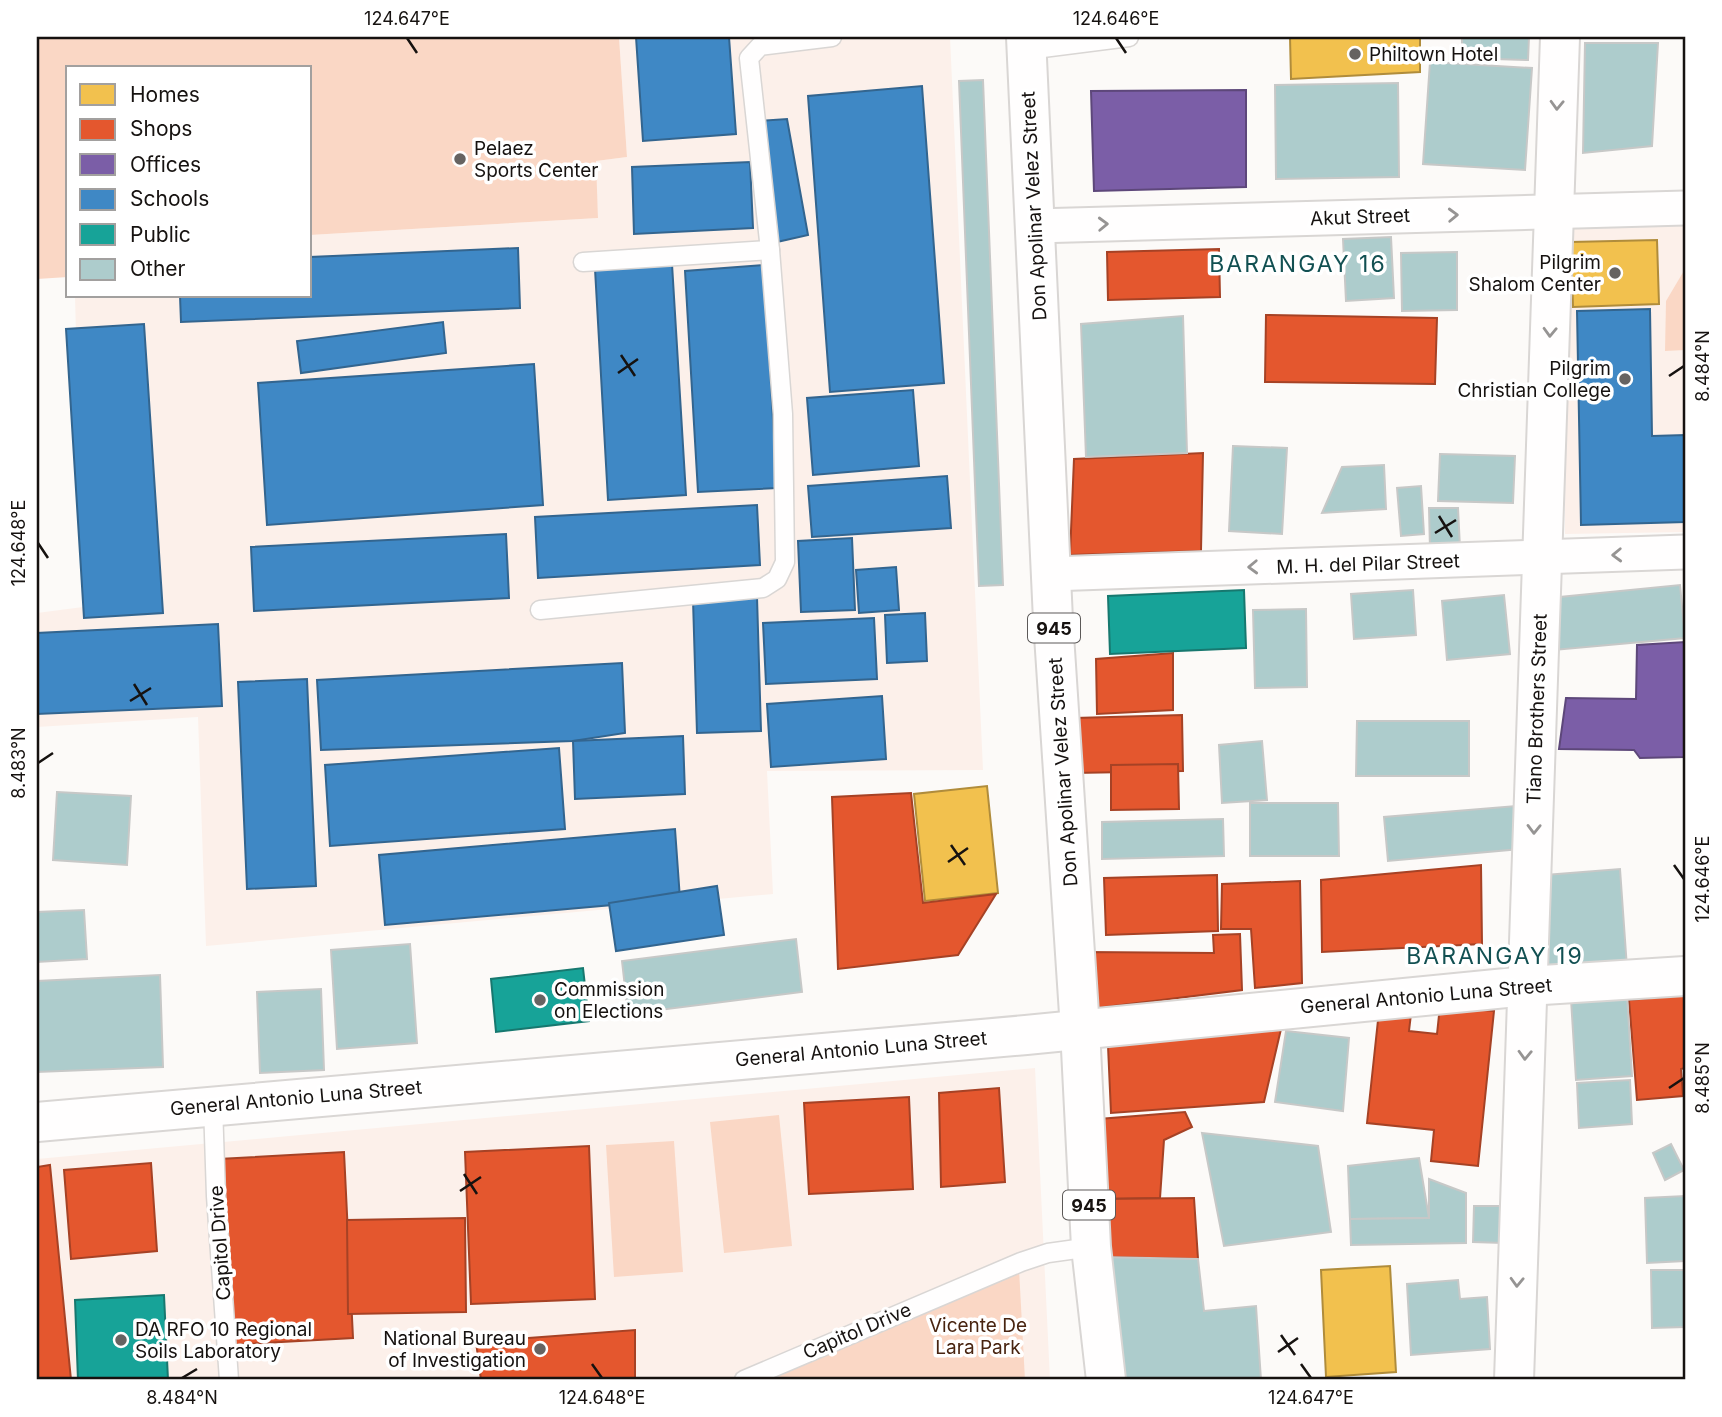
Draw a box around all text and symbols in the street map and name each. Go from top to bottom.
text: 124.647°E [364,8,450,29]
text: 124.646°E [1073,8,1159,29]
place label: Philtown Hotel [1369,43,1498,66]
marker: Philtown Hotel [1347,46,1363,62]
legend [66,66,312,298]
text: Homes [130,82,200,107]
street label: Don Apolinar Velez Street [1017,91,1051,321]
one-way arrow [1550,100,1565,111]
text: Shops [130,116,192,141]
place label: Pelaez Sports Center [474,137,599,182]
marker: Pelaez Sports Center [452,151,468,167]
text: Offices [130,152,201,177]
text: Schools [130,186,209,211]
street label: Akut Street [1310,204,1410,230]
one-way arrow [1448,207,1459,222]
one-way arrow [1098,217,1109,232]
text: Public [130,222,191,247]
district label: BARANGAY 16 [1209,250,1387,278]
place label: Pilgrim Shalom Center [1468,251,1601,296]
text: Other [130,256,186,281]
marker: Pilgrim Shalom Center [1607,265,1623,281]
one-way arrow [1542,327,1557,338]
text: 8.484°N [1692,330,1713,402]
place label: Pilgrim Christian College [1457,357,1611,402]
marker: Pilgrim Christian College [1617,371,1633,387]
text: 124.648°E [8,500,29,586]
one-way arrow [1611,547,1622,562]
street label: M. H. del Pilar Street [1276,549,1460,579]
one-way arrow [1248,560,1259,575]
street label: Tiano Brothers Street [1522,613,1552,805]
road number: 945 [1028,614,1080,642]
street label: Don Apolinar Velez Street [1044,657,1082,887]
text: 8.483°N [8,727,29,799]
one-way arrow [1526,824,1542,835]
text: 124.646°E [1692,836,1713,922]
district label: BARANGAY 19 [1406,942,1584,970]
street label: General Antonio Luna Street [1299,974,1553,1018]
place label: Commission on Elections [554,978,664,1023]
marker: Commission on Elections [532,992,548,1008]
street label: General Antonio Luna Street [734,1027,988,1071]
text: 8.485°N [1692,1042,1713,1114]
one-way arrow [1517,1050,1533,1060]
street label: General Antonio Luna Street [169,1076,423,1120]
street label: Capitol Drive [205,1185,235,1301]
road number: 945 [1063,1190,1115,1220]
one-way arrow [1510,1277,1525,1288]
street label: Capitol Drive [799,1298,915,1364]
park label: Vicente De Lara Park [929,1314,1027,1359]
place label: DA RFO 10 Regional Soils Laboratory [135,1318,312,1363]
place label: National Bureau of Investigation [383,1327,526,1372]
marker: DA RFO 10 Regional Soils Laboratory [113,1332,129,1348]
marker: National Bureau of Investigation [532,1341,548,1357]
text: 8.484°N [146,1387,218,1408]
text: 124.648°E [559,1387,645,1408]
text: 124.647°E [1268,1387,1354,1408]

